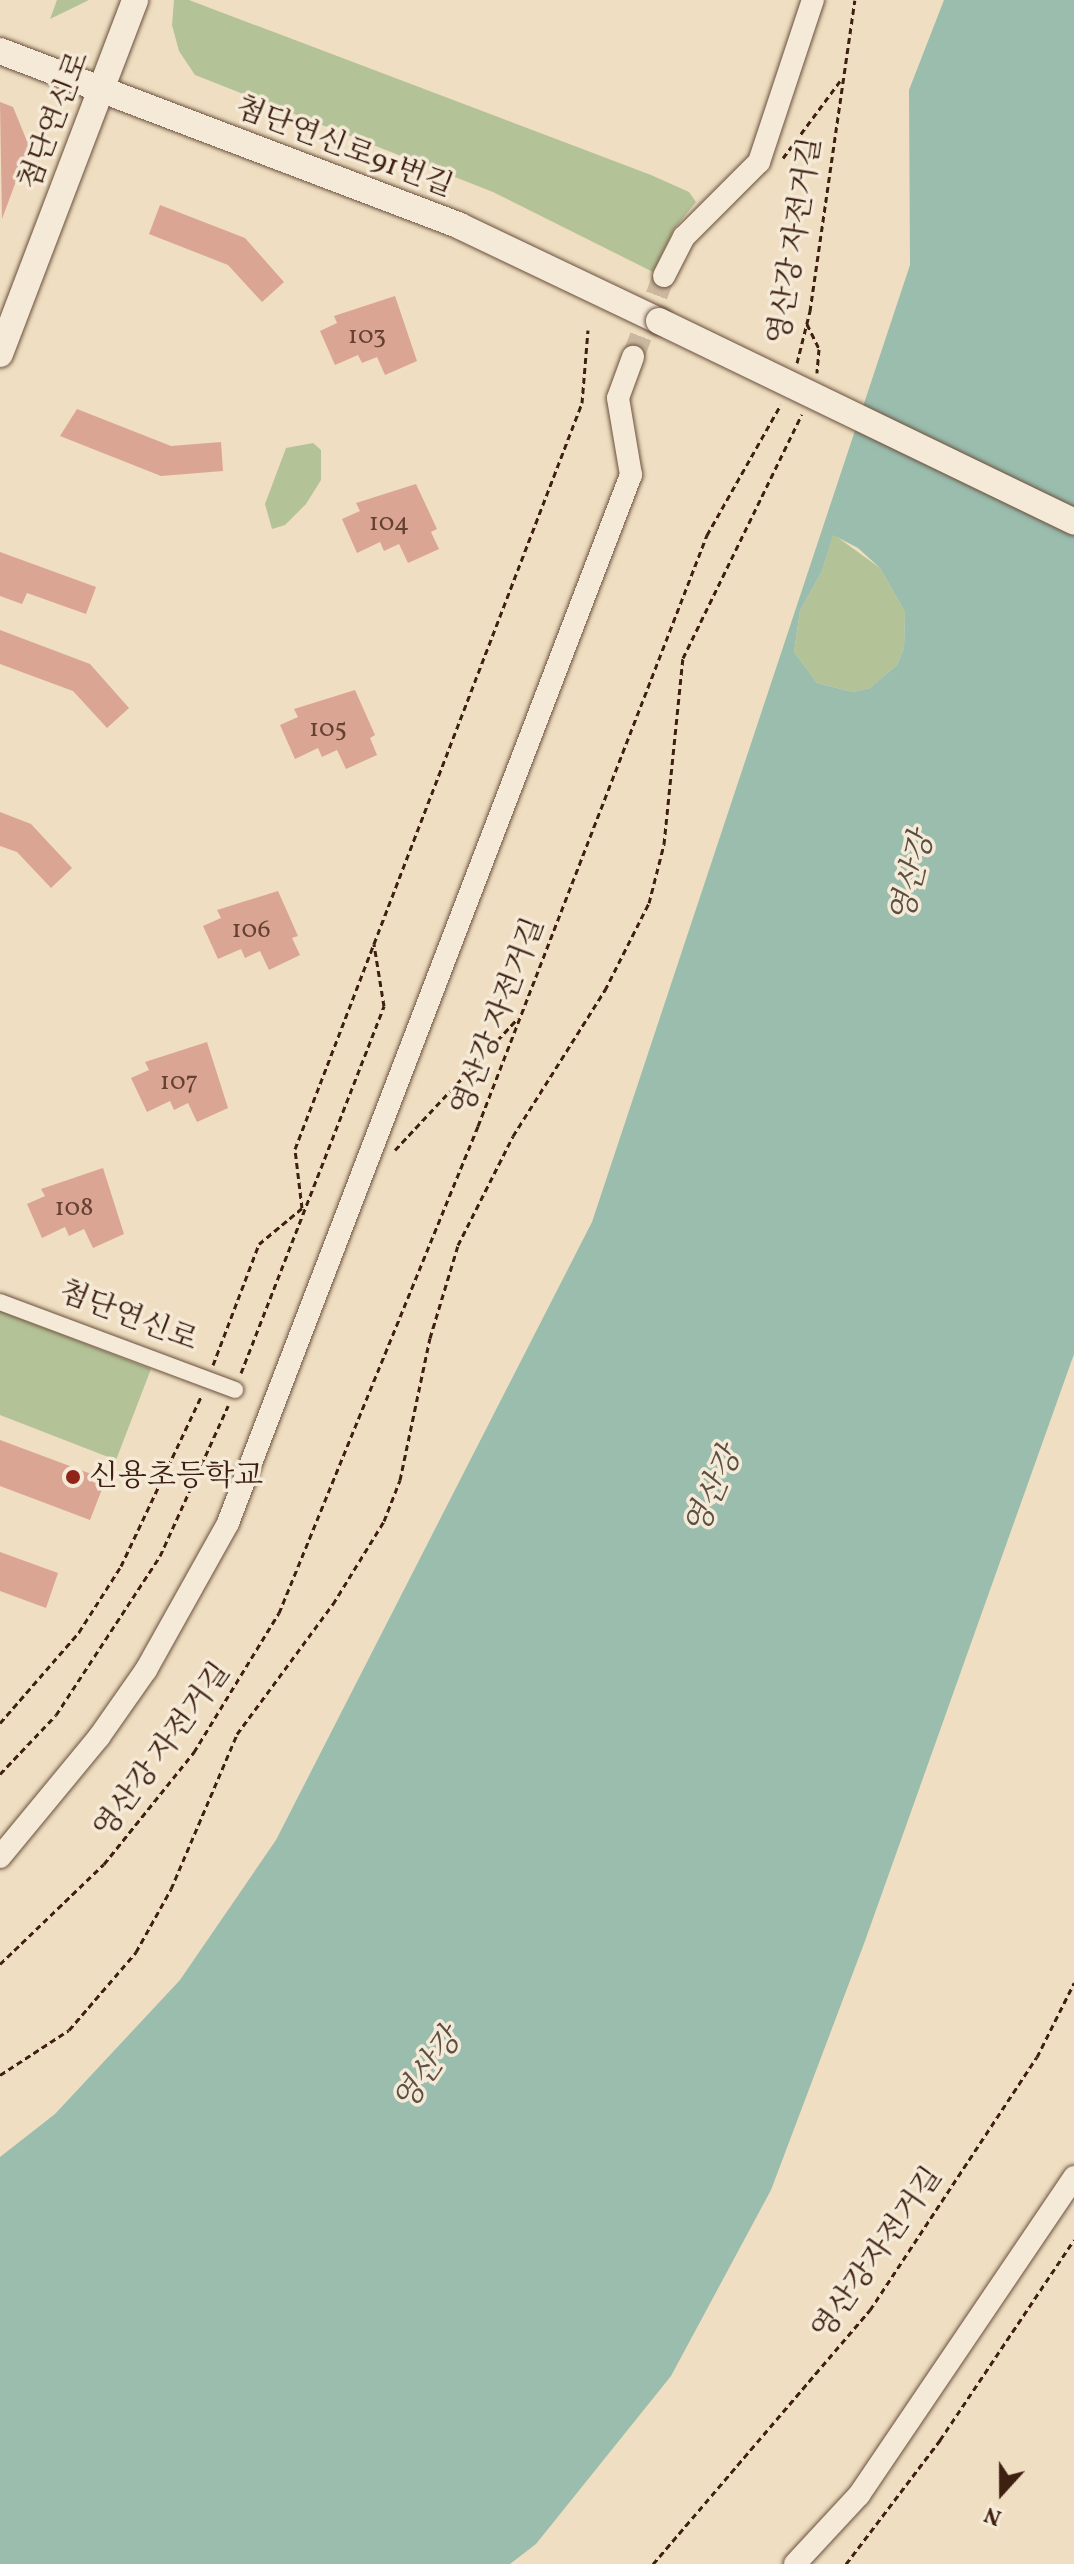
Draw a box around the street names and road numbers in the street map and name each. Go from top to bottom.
street label: 첨단연신로 [12,47,98,195]
street label: 첨단연신로91번길 [230,90,458,206]
street label: 영산강 자전거길 [762,135,830,347]
street label: 영산강 자전거길 [445,913,553,1121]
street label: 첨단연신로 [54,1274,202,1360]
street label: 영산강 자전거길 [87,1656,239,1846]
street label: 영산강자전거길 [805,2161,951,2347]

